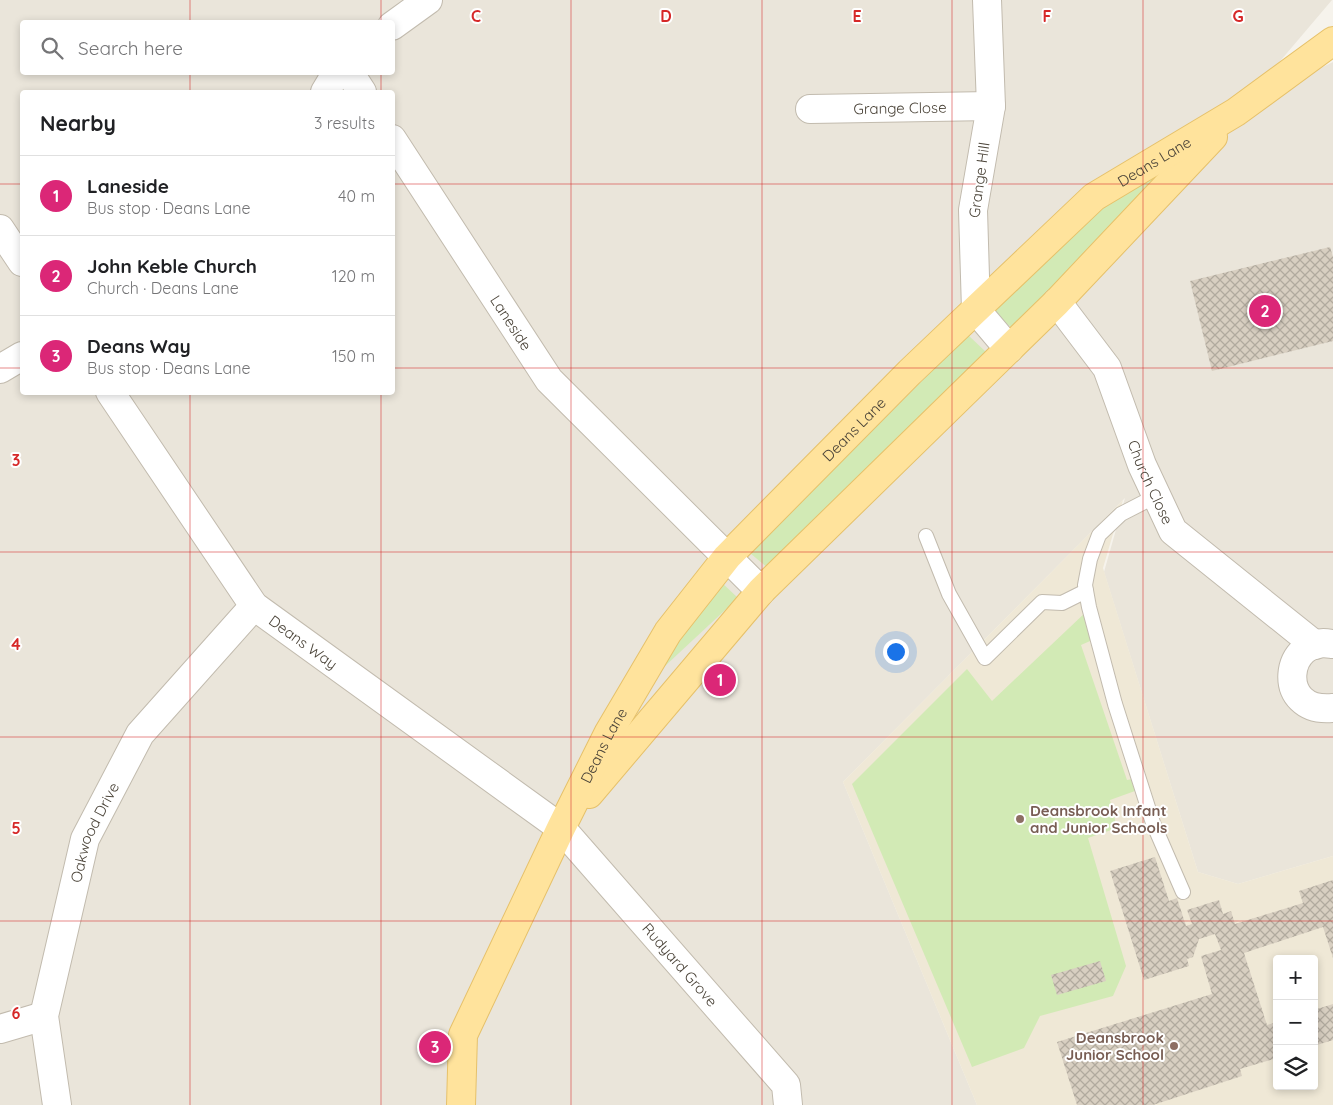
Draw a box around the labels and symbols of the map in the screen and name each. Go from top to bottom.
text: C [471,6,481,26]
text: D [660,6,672,26]
text: E [852,6,862,26]
text: F [1043,6,1052,26]
text: G [1232,6,1244,26]
street label: Grange Close [853,97,947,118]
street label: Deans Lane [1114,132,1194,190]
street label: Grange Hill [964,141,994,219]
street label: Laneside [487,291,536,354]
pin: 2 [1249,292,1281,330]
street label: Deans Lane [818,393,889,465]
street label: Church Close [1124,437,1178,527]
text: 3 [12,450,20,470]
street label: Deans Way [265,611,342,673]
text: 4 [11,634,21,654]
your location [883,639,909,665]
pin: 1 [704,661,736,699]
street label: Deans Lane [576,704,631,786]
street label: Oakwood Drive [66,779,123,884]
place label: Deansbrook Infant and Junior Schools [1030,801,1167,837]
marker: Deansbrook Infant and Junior Schools [1014,813,1026,825]
text: 5 [11,818,21,838]
street label: Rudyard Grove [639,919,722,1010]
text: 6 [12,1003,21,1023]
pin: 3 [419,1028,451,1066]
place label: Deansbrook Junior School [1066,1028,1164,1064]
marker: Deansbrook Junior School [1168,1040,1180,1052]

